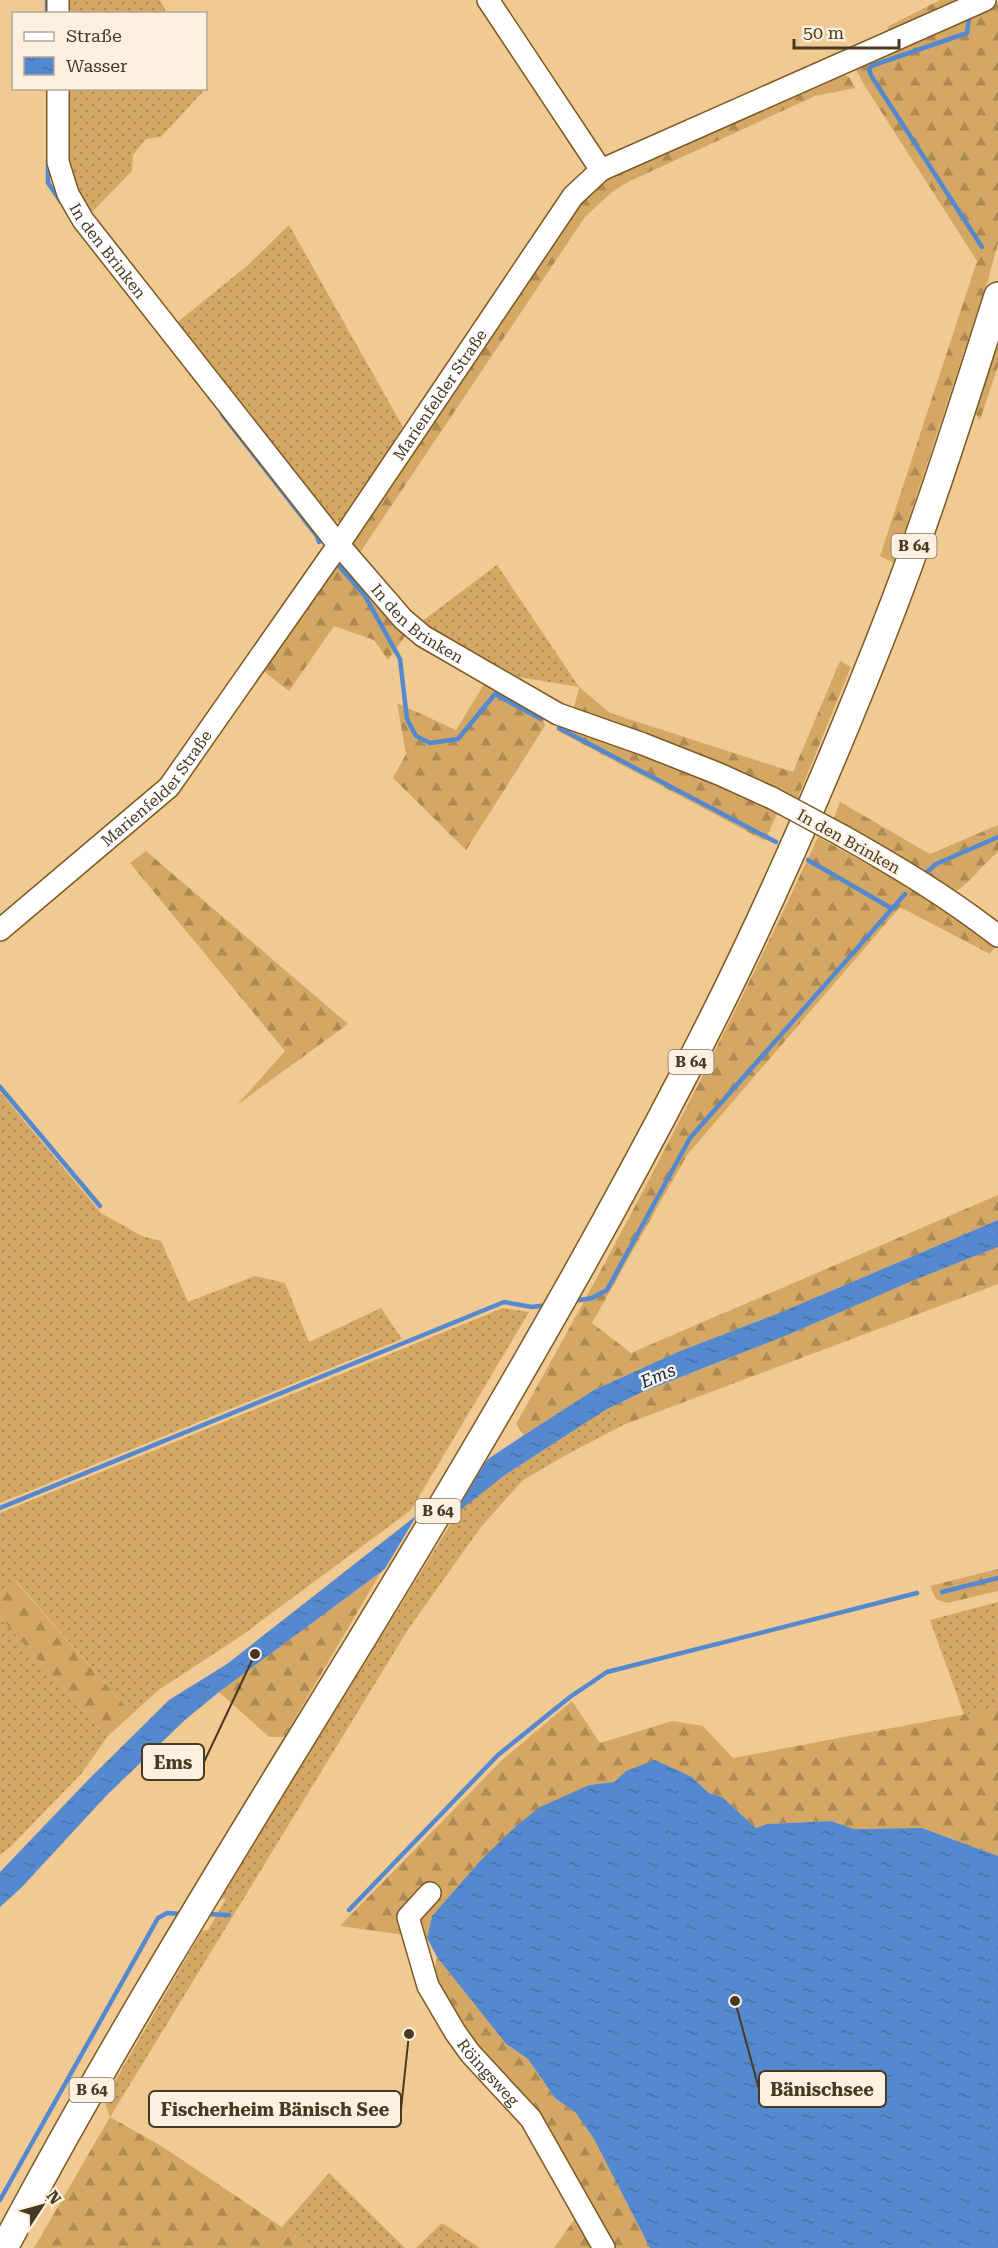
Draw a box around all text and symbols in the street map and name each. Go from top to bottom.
legend [12,12,207,90]
scale bar [794,12,899,50]
text: 50 m [803,22,844,43]
text: Straße [66,25,122,46]
text: Wasser [66,55,127,76]
street label: In den Brinken [65,200,150,302]
street label: Marienfelder Straße [389,326,491,464]
road number: B 64 [892,534,936,558]
street label: In den Brinken [367,580,467,667]
street label: Marienfelder Straße [97,726,216,850]
street label: In den Brinken [794,805,904,878]
road number: B 64 [668,1050,714,1074]
water label: Ems [636,1359,678,1393]
road number: B 64 [416,1499,460,1523]
callout: Ems [142,1744,204,1780]
text: Ems [154,1752,192,1773]
street label: Röingsweg [453,2035,523,2111]
callout: Bänischsee [759,2071,886,2107]
road number: B 64 [70,2078,115,2102]
text: Bänischsee [770,2079,874,2100]
callout: Fischerheim Bänisch See [149,2091,401,2127]
text: Fischerheim Bänisch See [161,2099,390,2120]
north arrow [12,2176,72,2236]
text: N [42,2187,65,2208]

